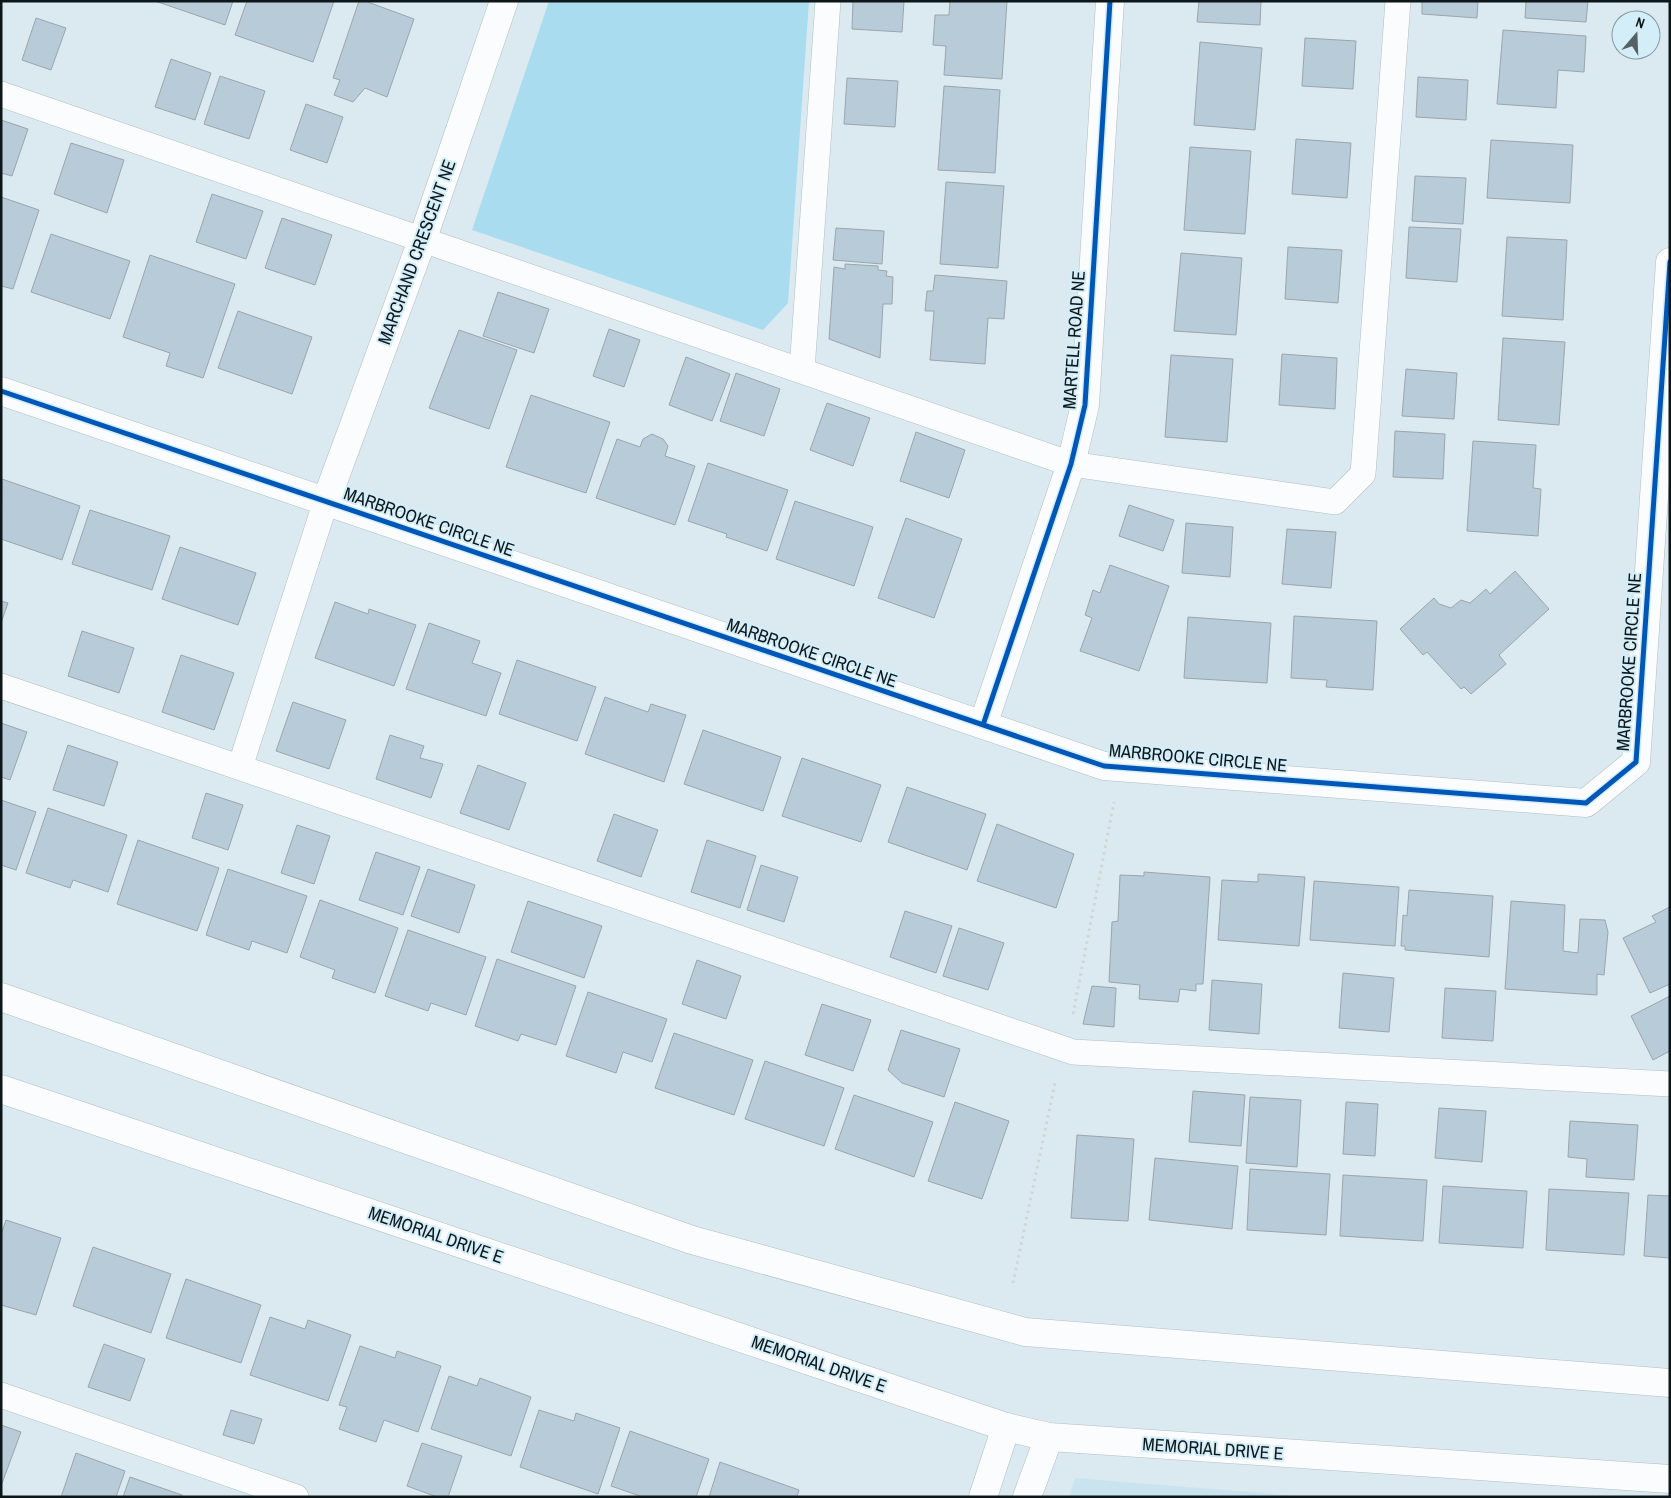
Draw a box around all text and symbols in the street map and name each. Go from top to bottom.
north arrow [1611,10,1661,60]
text: N [1633,13,1647,33]
street label: MARCHAND CRESCENT NE [371,156,462,348]
street label: MARTELL ROAD NE [1056,270,1091,410]
street label: MARBROOKE CIRCLE NE [341,481,518,562]
street label: MARBROOKE CIRCLE NE [1610,572,1647,752]
street label: MARBROOKE CIRCLE NE [724,612,901,693]
street label: MARBROOKE CIRCLE NE [1108,737,1288,778]
street label: MEMORIAL DRIVE E [365,1200,507,1269]
street label: MEMORIAL DRIVE E [748,1329,890,1398]
street label: MEMORIAL DRIVE E [1142,1431,1284,1466]

